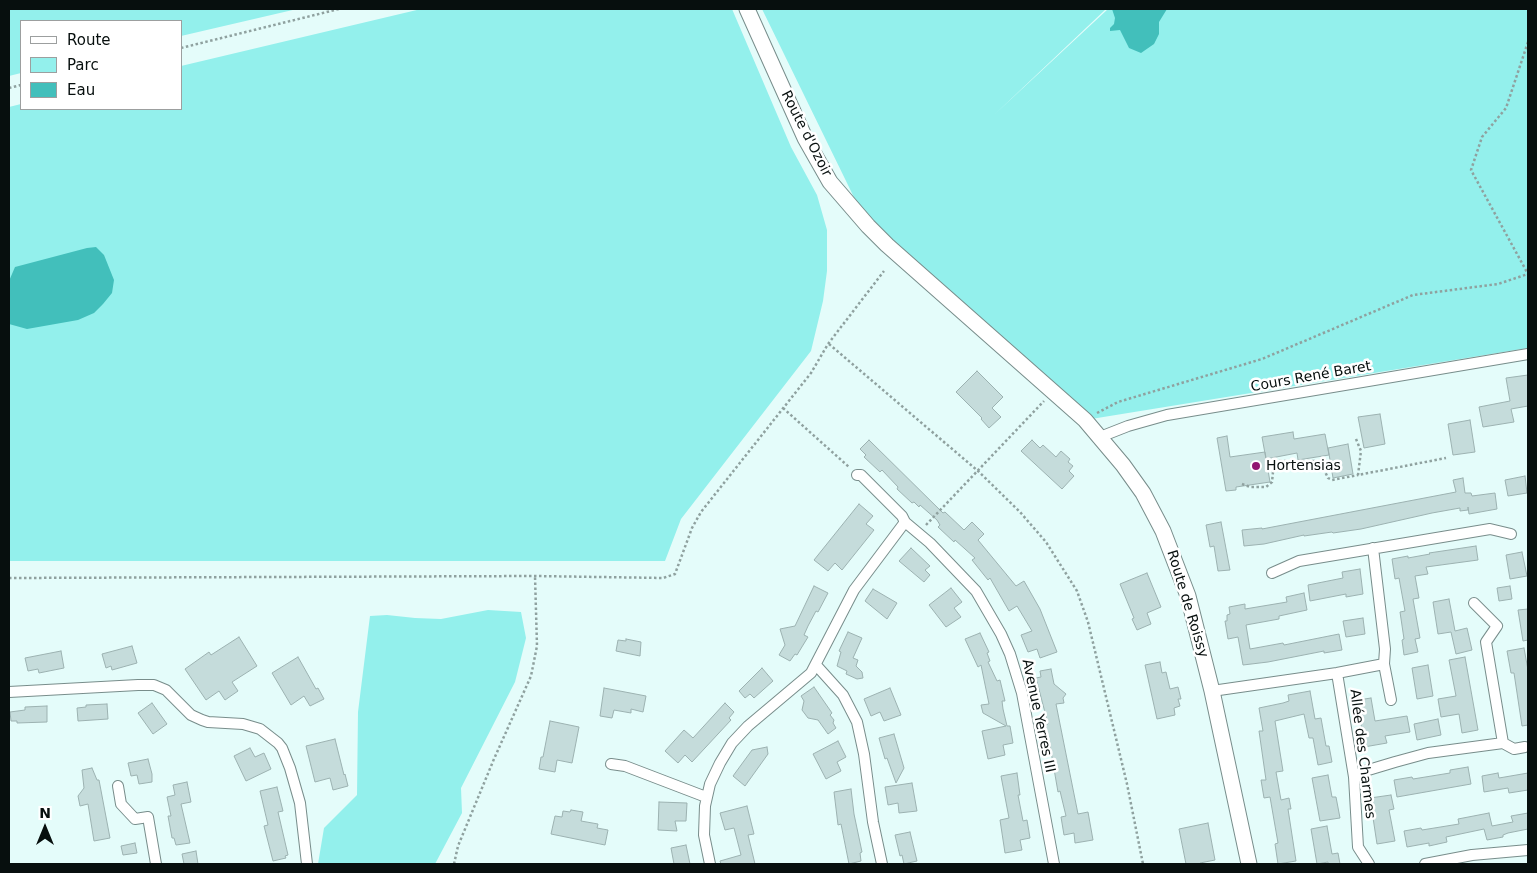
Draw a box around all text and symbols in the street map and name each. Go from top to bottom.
legend [20,20,182,110]
text: Route [67,31,111,49]
text: Parc [67,56,99,74]
text: Eau [67,81,95,99]
street label: Route d'Ozoir [777,88,835,180]
street label: Cours René Baret [1249,358,1373,396]
place label: Hortensias [1266,458,1341,474]
marker: Hortensias [1250,460,1262,472]
street label: Route de Roissy [1163,548,1211,660]
street label: Avenue Yerres III [1018,658,1058,774]
street label: Allée des Charmes [1346,688,1378,820]
north arrow [20,803,70,853]
text: N [39,805,51,821]

